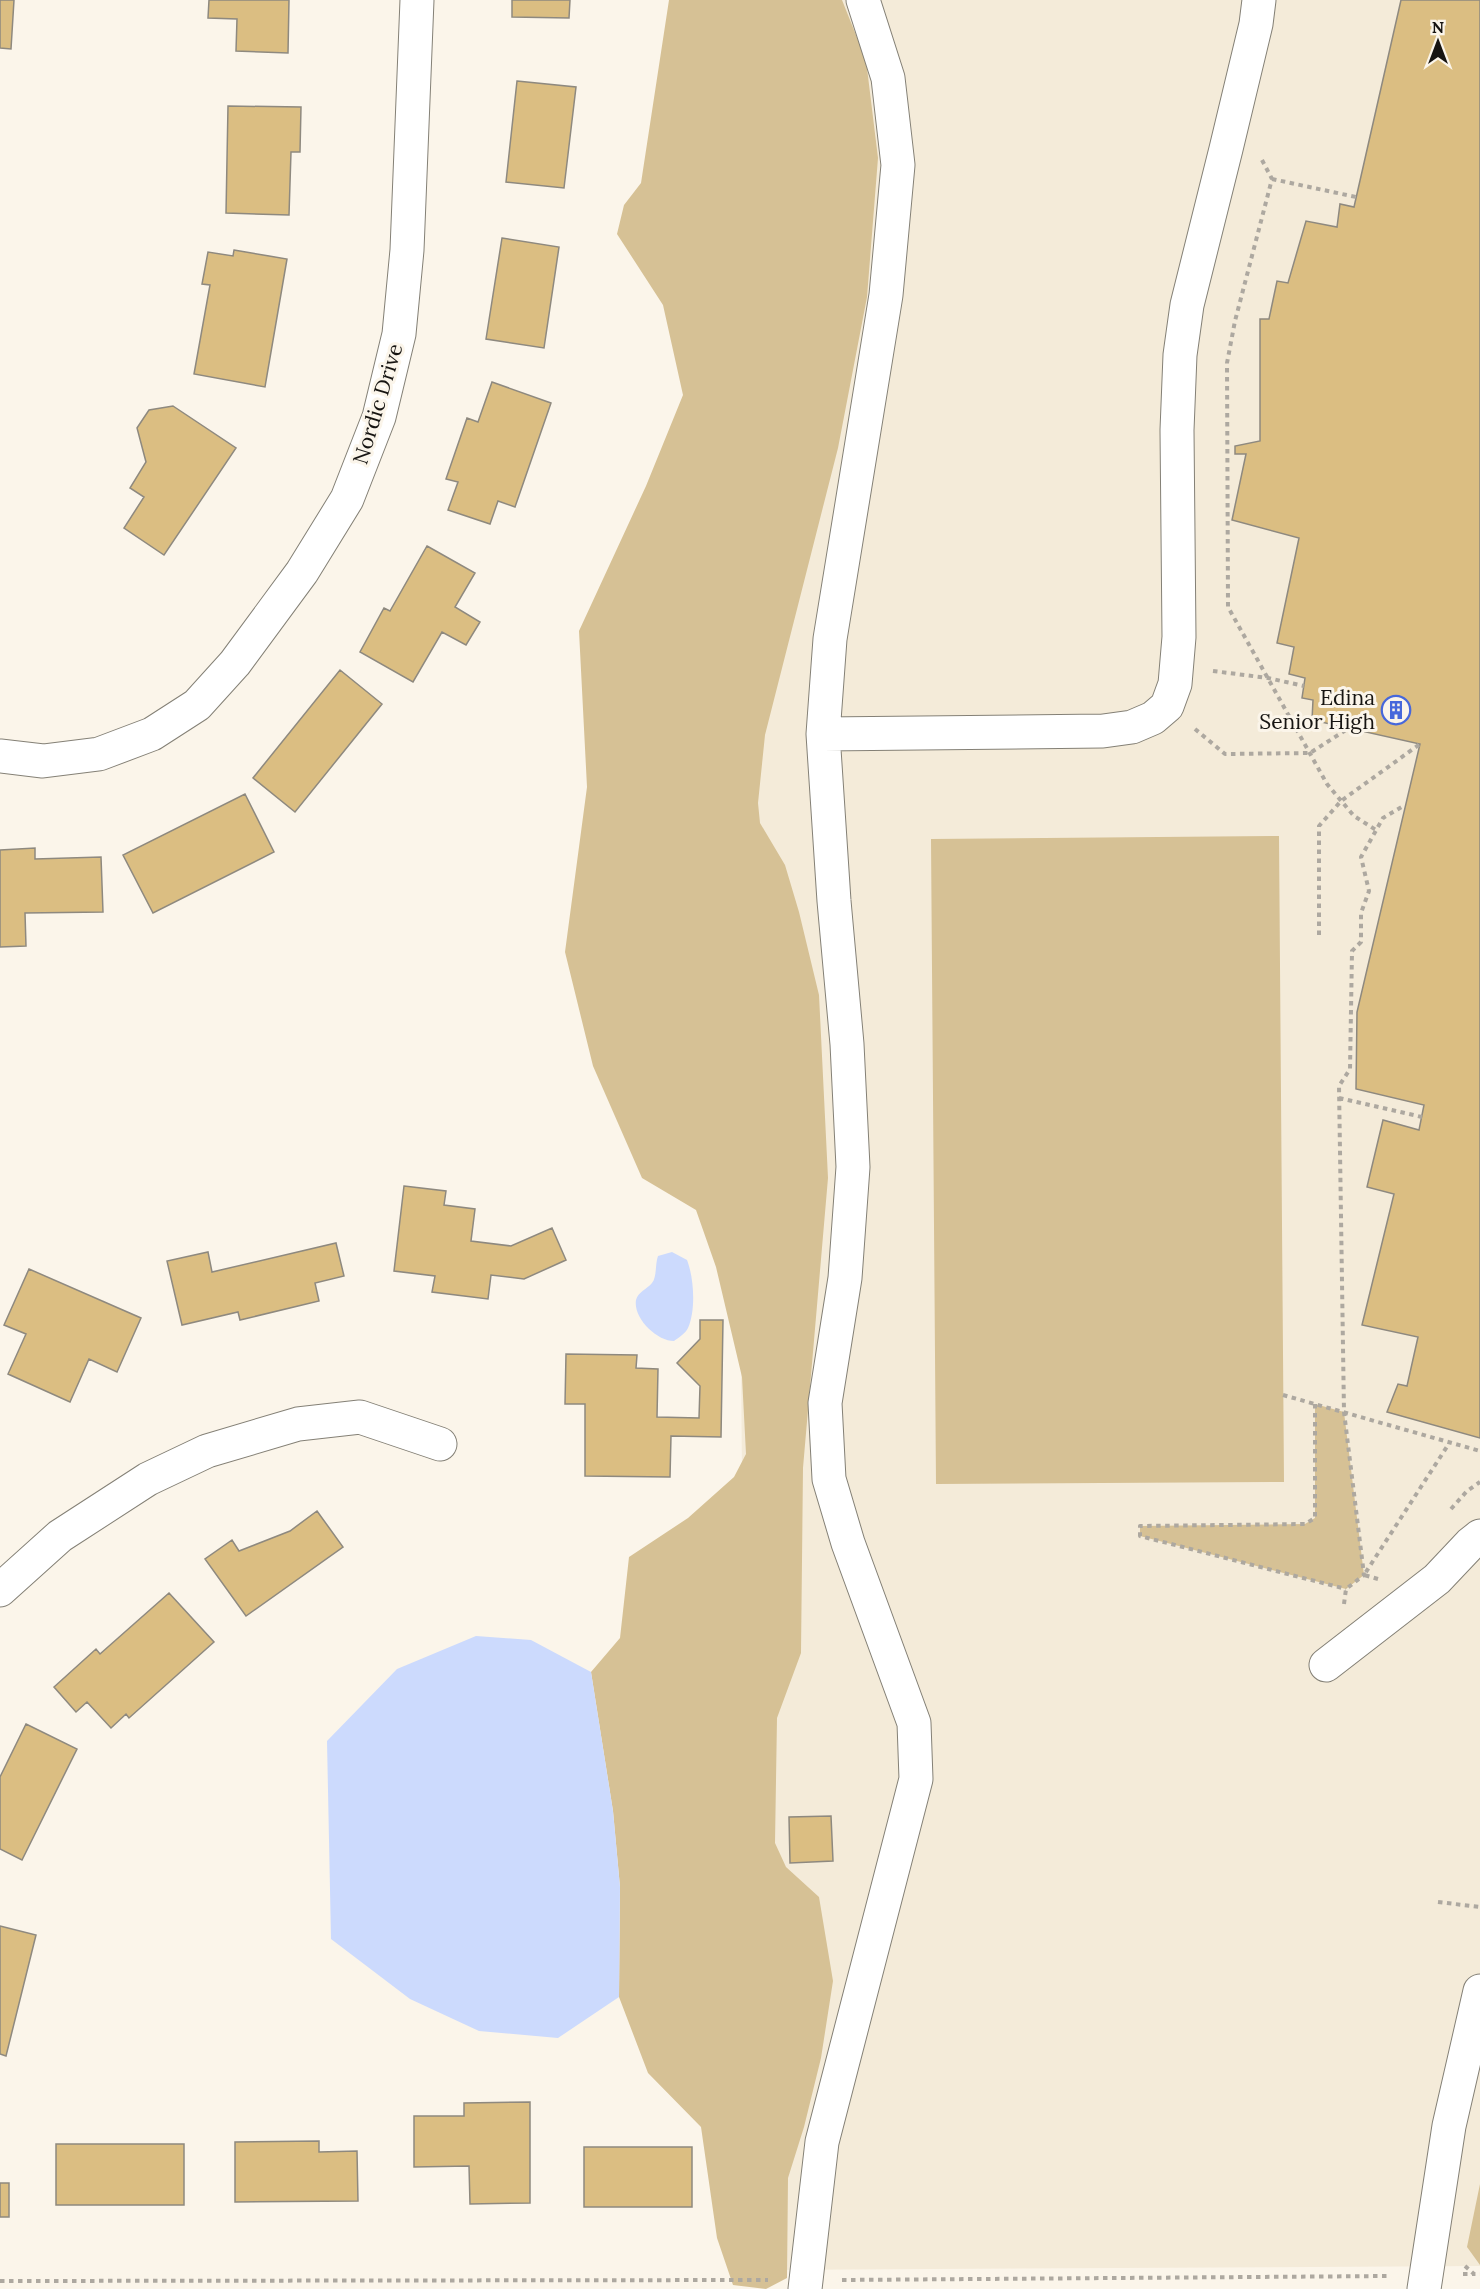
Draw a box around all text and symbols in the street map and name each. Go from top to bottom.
north arrow [1408,12,1468,72]
text: N [1432,17,1444,37]
street label: Nordic Drive [346,340,409,467]
place label: Edina Senior High [1259,684,1375,735]
building icon: Edina Senior High [1380,694,1412,726]

